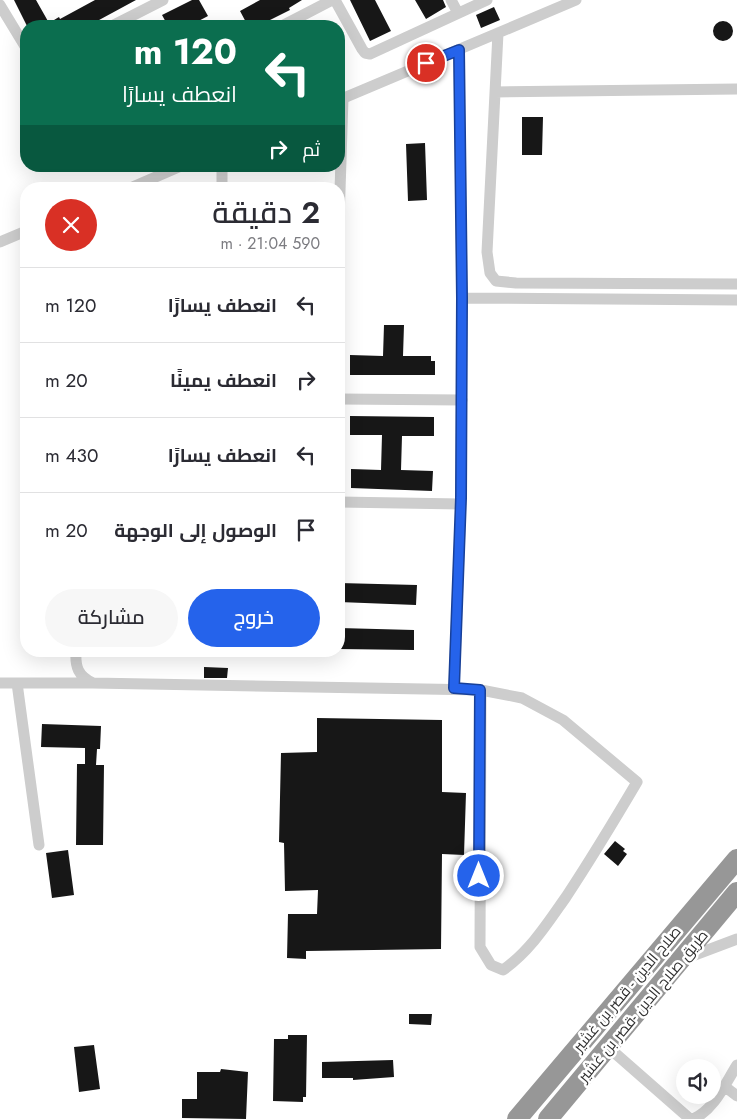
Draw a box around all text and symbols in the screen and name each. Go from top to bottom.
text: 120 m [134,27,237,77]
icon: left [255,40,320,105]
pin [405,42,447,84]
icon: arrive [412,49,440,77]
text: انعطف يسارًا [122,78,237,110]
icon: right [264,135,292,163]
text: ثم [302,136,320,163]
text: 2 دقيقة [212,191,320,234]
button: close [45,199,97,251]
text: 590 m · 21:04 [220,232,320,255]
icon: left [292,291,320,319]
text: 120 m [45,292,96,319]
text: انعطف يسارًا [168,292,277,319]
icon: right [292,366,320,394]
text: 20 m [45,367,88,394]
text: انعطف يمينًا [170,367,277,394]
icon: left [292,441,320,469]
text: 430 m [45,442,98,469]
text: انعطف يسارًا [168,442,277,469]
icon: arrive [292,516,320,544]
text: 20 m [45,517,88,544]
text: الوصول إلى الوجهة [114,517,277,544]
button: مشاركة [45,589,178,647]
button: خروج [188,589,320,647]
position arrow [452,849,504,901]
street label: صلاح الدين - قصر بن غشير [567,921,686,1058]
street label: طريق صلاح الدين -قصر بن غشير [572,925,713,1088]
map controls [676,1059,721,1104]
button: sound [676,1059,721,1104]

